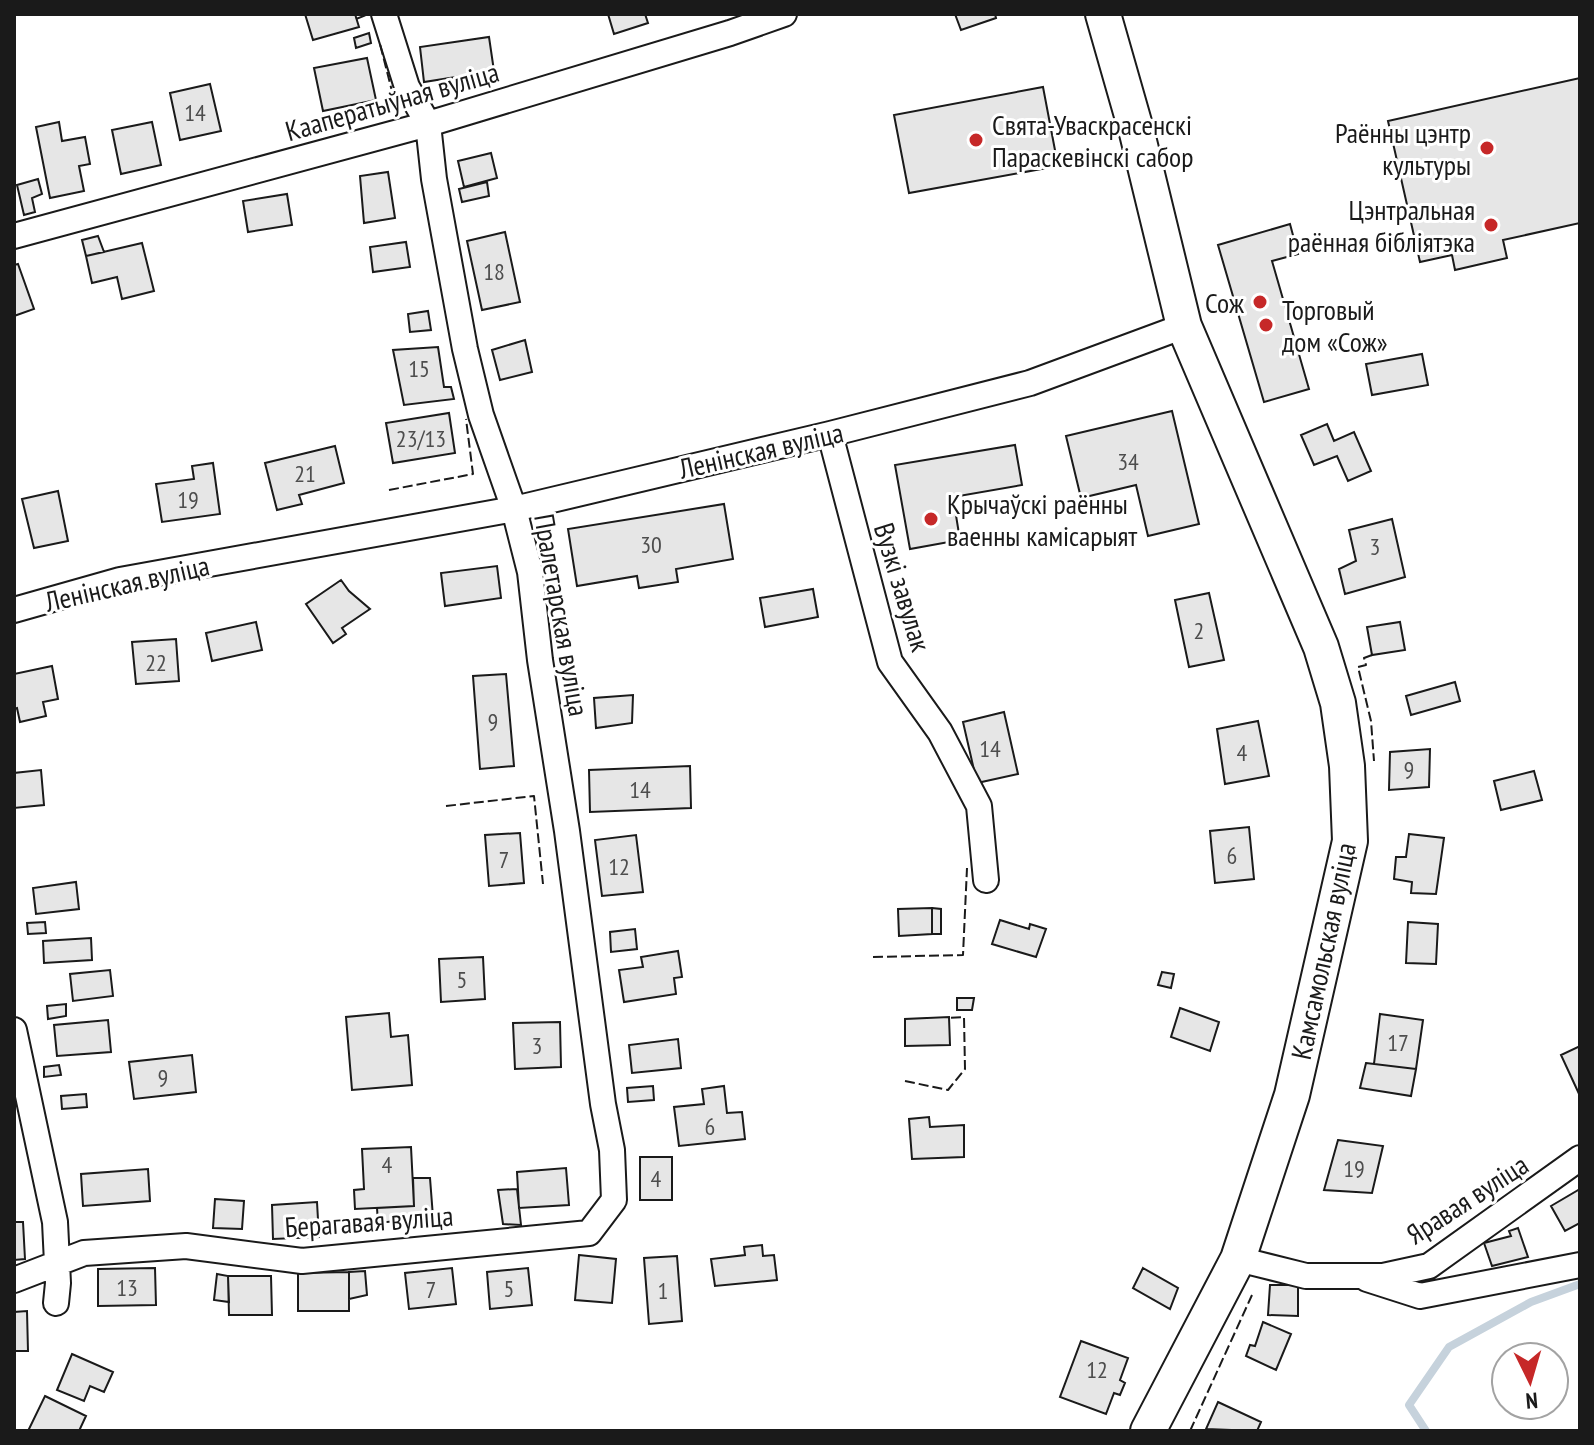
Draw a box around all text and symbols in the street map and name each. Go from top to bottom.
street label: Кааператыўная вуліца [281,53,503,149]
house number: 14 [184,97,206,128]
place label: Свята-Уваскрасенскі Параскевінскі сабор [992,106,1193,175]
place label: Раённы цэнтр культуры [1335,114,1471,183]
marker: Свята-Уваскрасенскі Параскевінскі сабор [967,131,985,149]
marker: Раённы цэнтр культуры [1478,139,1496,157]
place label: Цэнтральная раённая бібліятэка [1288,191,1475,260]
marker: Цэнтральная раённая бібліятэка [1482,216,1500,234]
house number: 18 [483,256,505,287]
place label: Сож [1205,284,1245,321]
place label: Торговый дом «Сож» [1282,291,1388,360]
marker: Сож [1251,293,1269,311]
marker: Торговый дом «Сож» [1257,316,1275,334]
house number: 15 [408,353,430,384]
street label: Ленінская вуліца [674,413,847,487]
house number: 23/13 [396,423,446,454]
house number: 34 [1117,446,1139,477]
house number: 21 [294,458,316,489]
house number: 19 [177,484,199,515]
place label: Крычаўскі раённы ваенны камісарыят [947,485,1137,554]
marker: Крычаўскі раённы ваенны камісарыят [922,510,940,528]
street label: Пралетарская вуліца [526,511,598,719]
street label: Вузкі завулак [866,518,940,656]
house number: 30 [640,529,662,560]
house number: 3 [1370,531,1380,562]
street label: Ленінская вуліца [40,546,213,620]
house number: 2 [1194,615,1204,646]
house number: 22 [145,647,167,678]
house number: 9 [488,706,498,737]
house number: 14 [979,733,1001,764]
house number: 4 [1237,737,1248,768]
house number: 9 [1404,754,1414,785]
house number: 14 [629,774,651,805]
street label: Камсамольская вуліца [1282,839,1364,1063]
house number: 6 [1227,840,1237,871]
house number: 7 [499,844,509,875]
house number: 12 [608,851,630,882]
house number: 5 [457,964,467,995]
house number: 17 [1387,1027,1409,1058]
house number: 3 [532,1030,542,1061]
house number: 9 [158,1062,168,1093]
house number: 6 [705,1111,715,1142]
street label: Яравая вуліца [1399,1146,1535,1252]
house number: 4 [382,1149,393,1180]
house number: 19 [1343,1153,1365,1184]
house number: 4 [651,1163,662,1194]
street label: Берагавая вуліца [284,1197,454,1245]
house number: 13 [116,1272,138,1303]
house number: 5 [504,1273,514,1304]
house number: 7 [426,1274,436,1305]
house number: 1 [658,1275,668,1306]
north arrow [1490,1341,1570,1421]
house number: 12 [1086,1354,1108,1385]
text: N [1525,1386,1539,1415]

